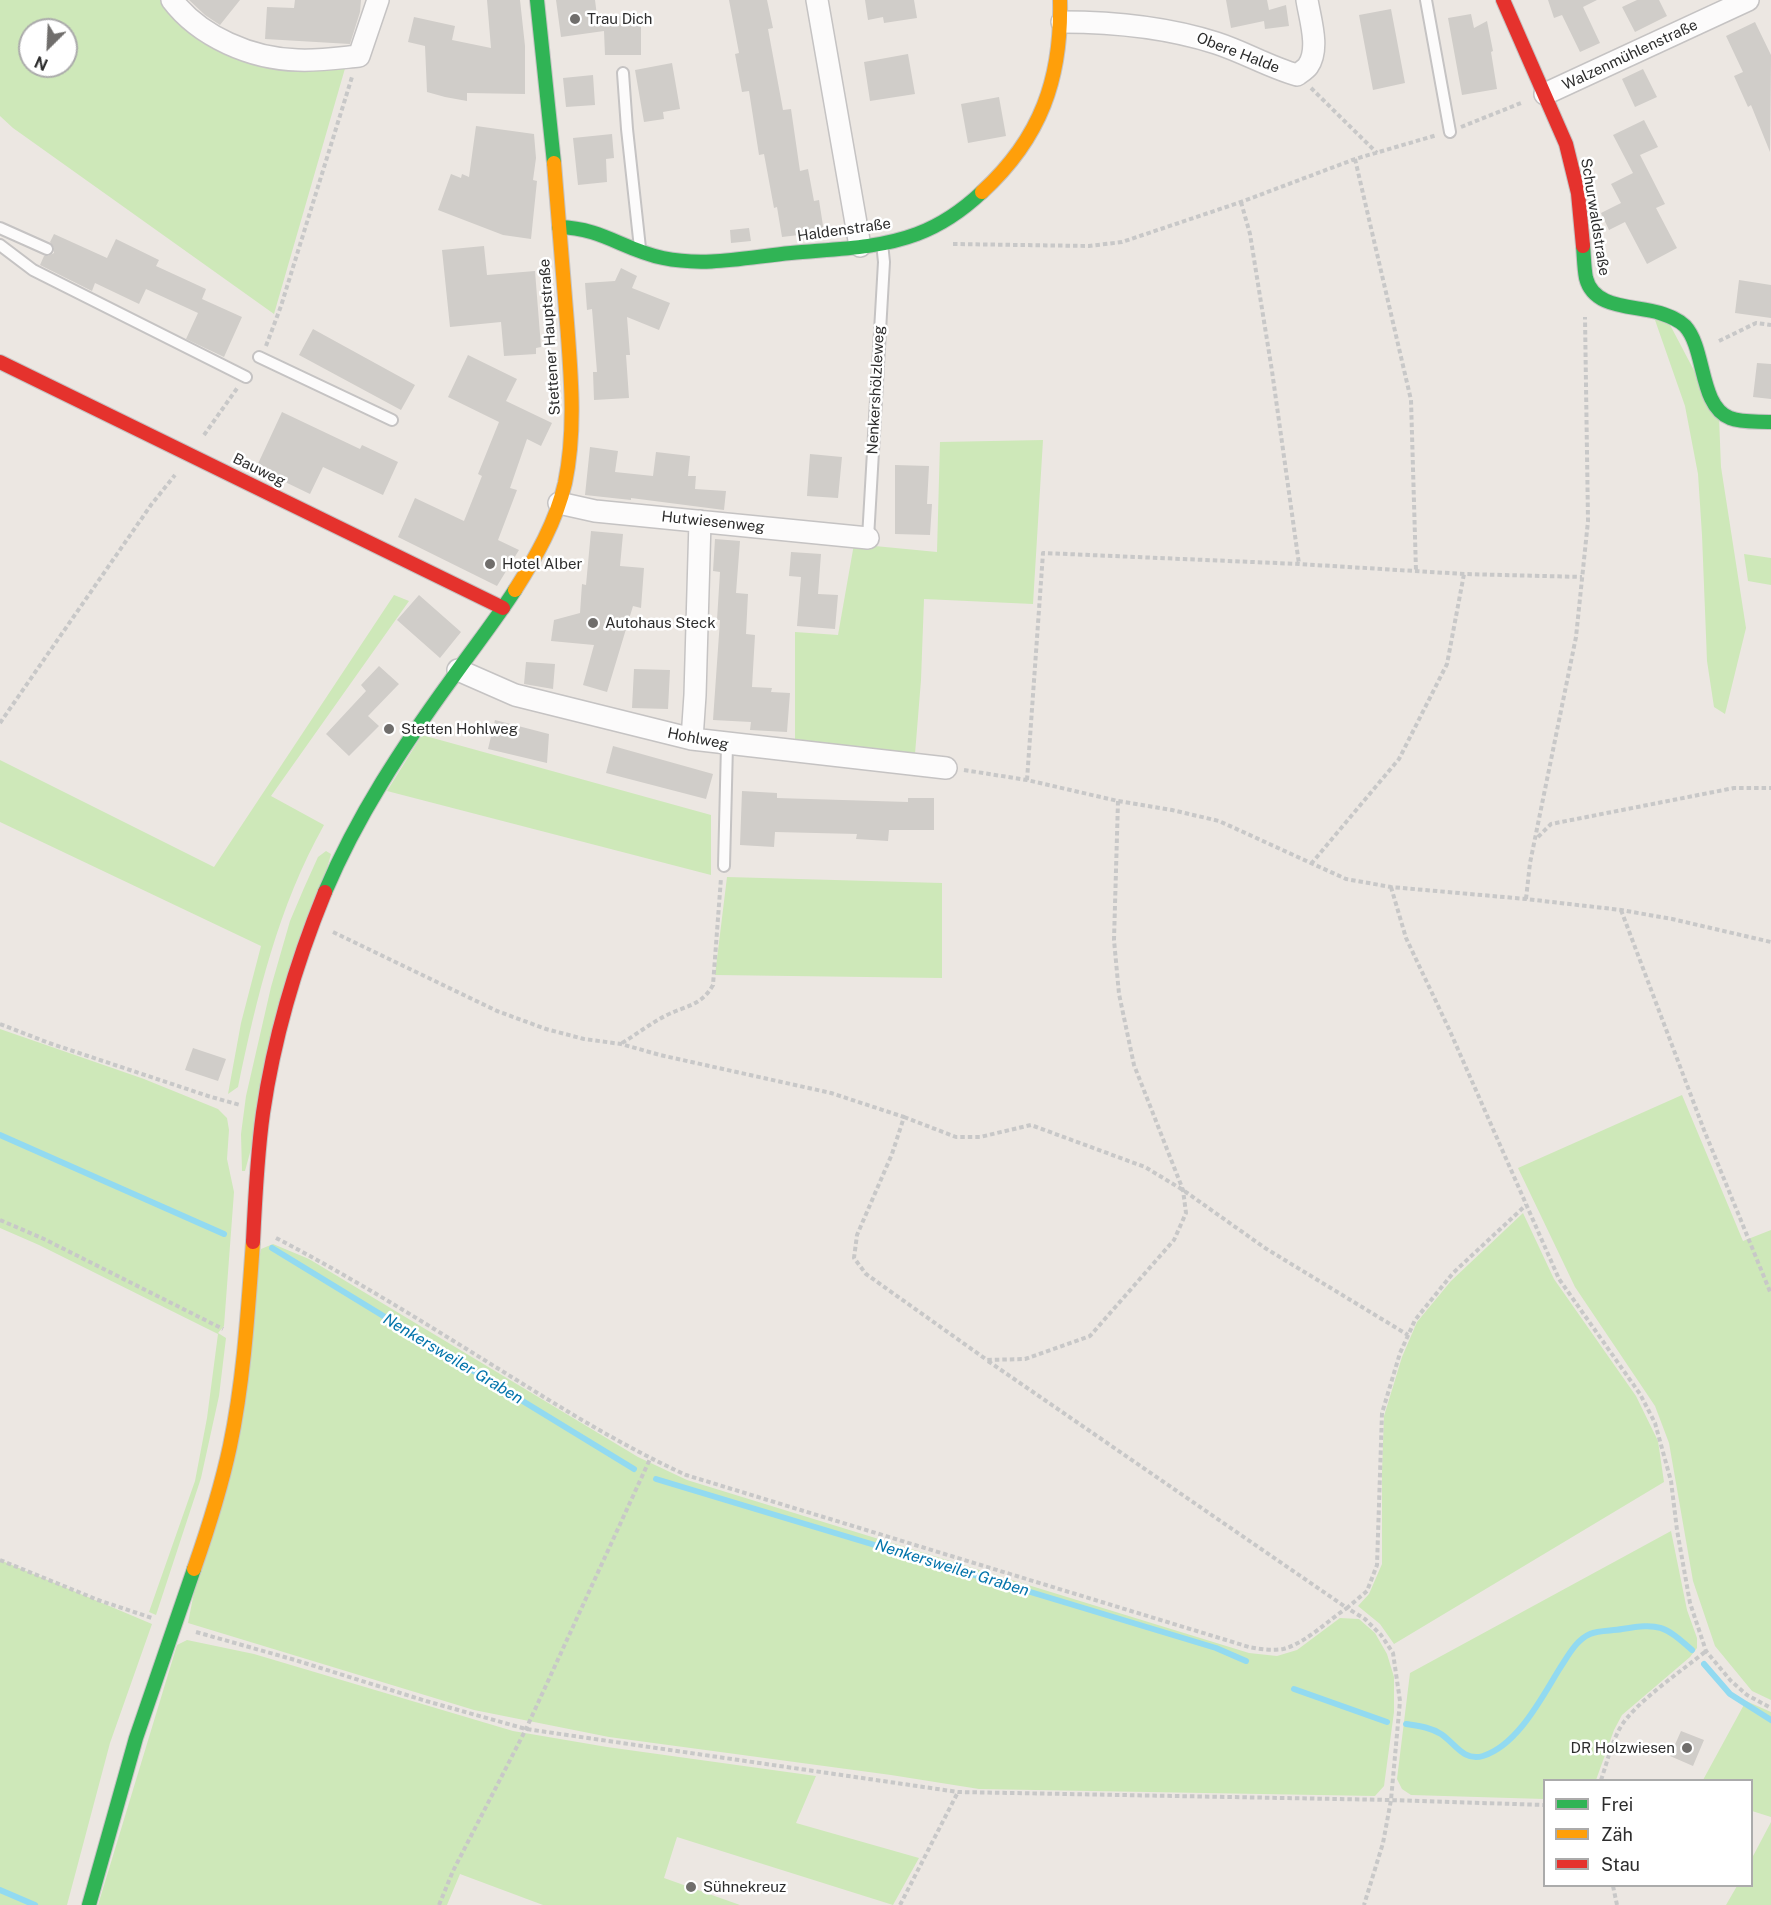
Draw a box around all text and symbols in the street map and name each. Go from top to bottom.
place label: Trau Dich [587,10,652,28]
marker: Trau Dich [568,12,582,26]
street label: Walzenmühlenstraße [1560,16,1700,94]
north arrow [18,18,78,78]
street label: Obere Halde [1194,29,1282,77]
text: N [32,52,51,74]
street label: Schurwaldstraße [1577,157,1613,277]
street label: Haldenstraße [796,215,892,245]
street label: Stettener Hauptstraße [536,258,564,416]
street label: Nenkershölzleweg [864,325,888,455]
street label: Bauweg [230,450,288,490]
street label: Hutwiesenweg [660,508,766,536]
place label: Hotel Alber [502,555,582,573]
marker: Hotel Alber [483,557,497,571]
place label: Autohaus Steck [605,614,716,632]
marker: Autohaus Steck [586,616,600,630]
place label: Stetten Hohlweg [401,720,518,738]
marker: Stetten Hohlweg [382,722,396,736]
street label: Hohlweg [666,724,730,754]
water label: Nenkersweiler Graben [380,1310,526,1408]
water label: Nenkersweiler Graben [873,1535,1031,1601]
place label: DR Holzwiesen [1571,1739,1675,1757]
marker: DR Holzwiesen [1680,1741,1694,1755]
legend [1543,1779,1753,1887]
text: Frei [1601,1794,1633,1815]
text: Zäh [1601,1824,1633,1845]
text: Stau [1601,1854,1640,1875]
place label: Sühnekreuz [703,1878,786,1896]
marker: Sühnekreuz [684,1880,698,1894]

